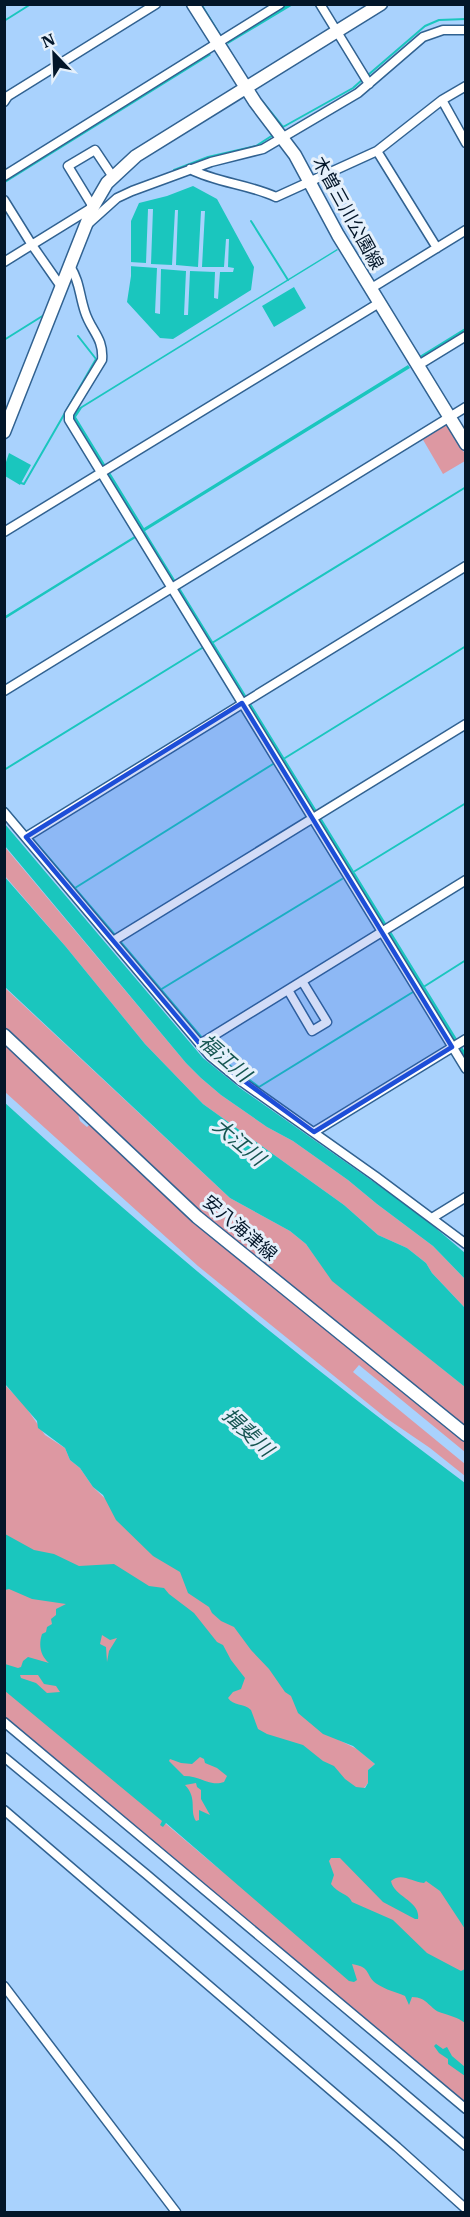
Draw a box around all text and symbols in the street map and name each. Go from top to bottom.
north arrow [24,24,84,84]
text: N [38,29,58,52]
street label: 木曽三川公園線 [308,152,389,273]
water label: 福江川 [194,1028,258,1089]
water label: 大江川 [208,1112,273,1173]
street label: 安八海津線 [198,1190,282,1265]
water label: 揖斐川 [217,1401,281,1463]

